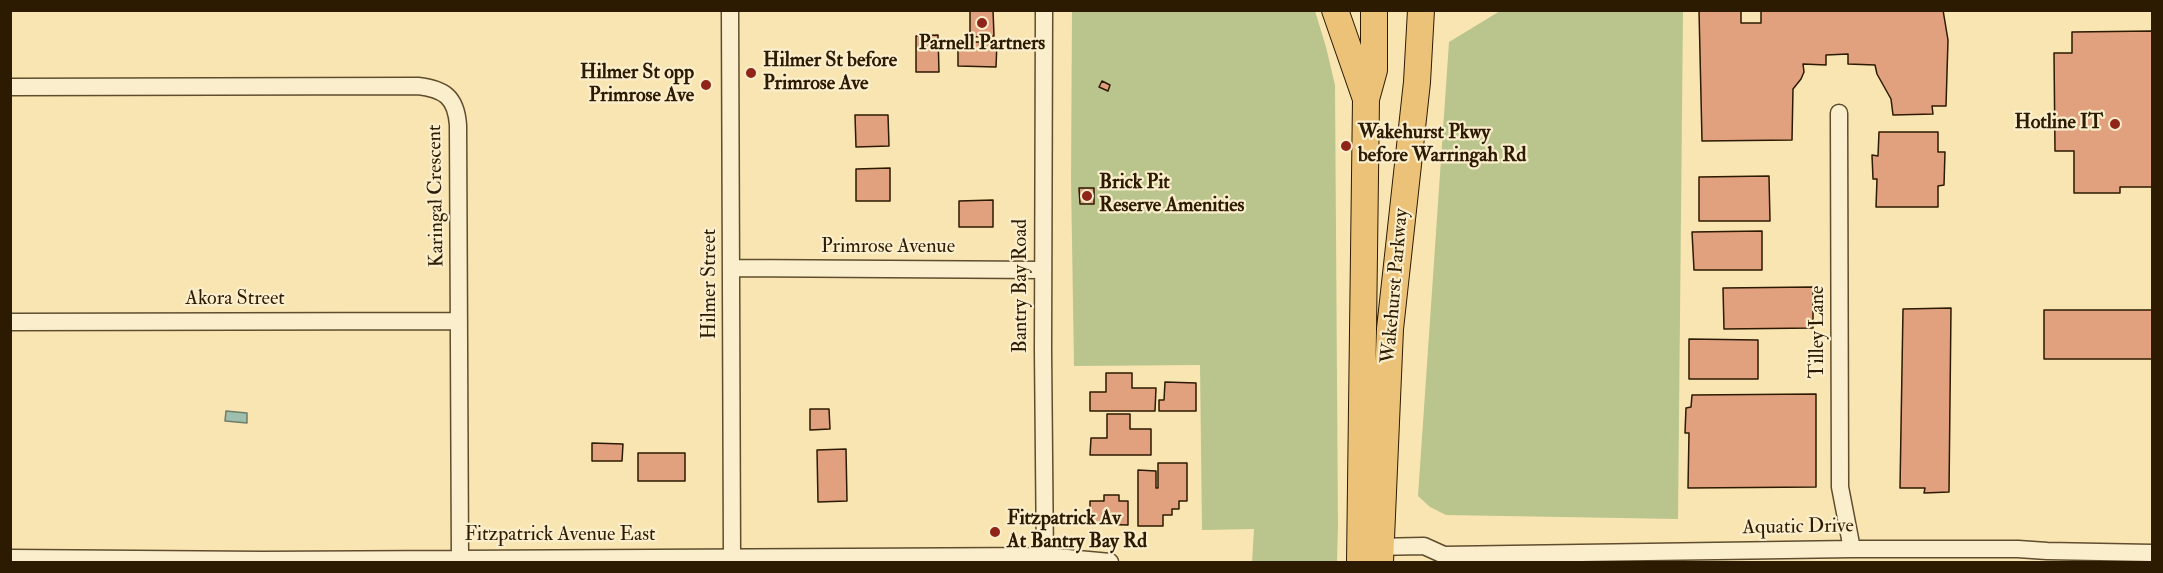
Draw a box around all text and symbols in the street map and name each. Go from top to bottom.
marker: Parnell Partners [975,16,989,30]
place label: Parnell Partners [919,33,1045,57]
place label: Hilmer St before Primrose Ave [763,50,897,97]
place label: Hilmer St opp Primrose Ave [580,62,694,109]
marker: Hilmer St before Primrose Ave [744,66,758,80]
marker: Hilmer St opp Primrose Ave [699,78,713,92]
place label: Hotline IT [2015,112,2103,136]
marker: Hotline IT [2108,117,2122,131]
place label: Wakehurst Pkwy before Warringah Rd [1358,122,1526,169]
street label: Karingal Crescent [424,124,450,268]
marker: Wakehurst Pkwy before Warringah Rd [1339,139,1353,153]
place label: Brick Pit Reserve Amenities [1099,172,1244,219]
marker: Brick Pit Reserve Amenities [1080,189,1094,203]
street label: Wakehurst Parkway [1377,208,1415,364]
street label: Bantry Bay Road [1010,219,1034,353]
street label: Hilmer Street [699,229,723,339]
street label: Primrose Avenue [821,236,955,260]
street label: Tilley Lane [1807,286,1831,378]
street label: Akora Street [185,288,285,312]
place label: Fitzpatrick Av At Bantry Bay Rd [1007,508,1147,555]
street label: Aquatic Drive [1742,515,1854,541]
street label: Fitzpatrick Avenue East [464,524,656,548]
marker: Fitzpatrick Av At Bantry Bay Rd [988,525,1002,539]

